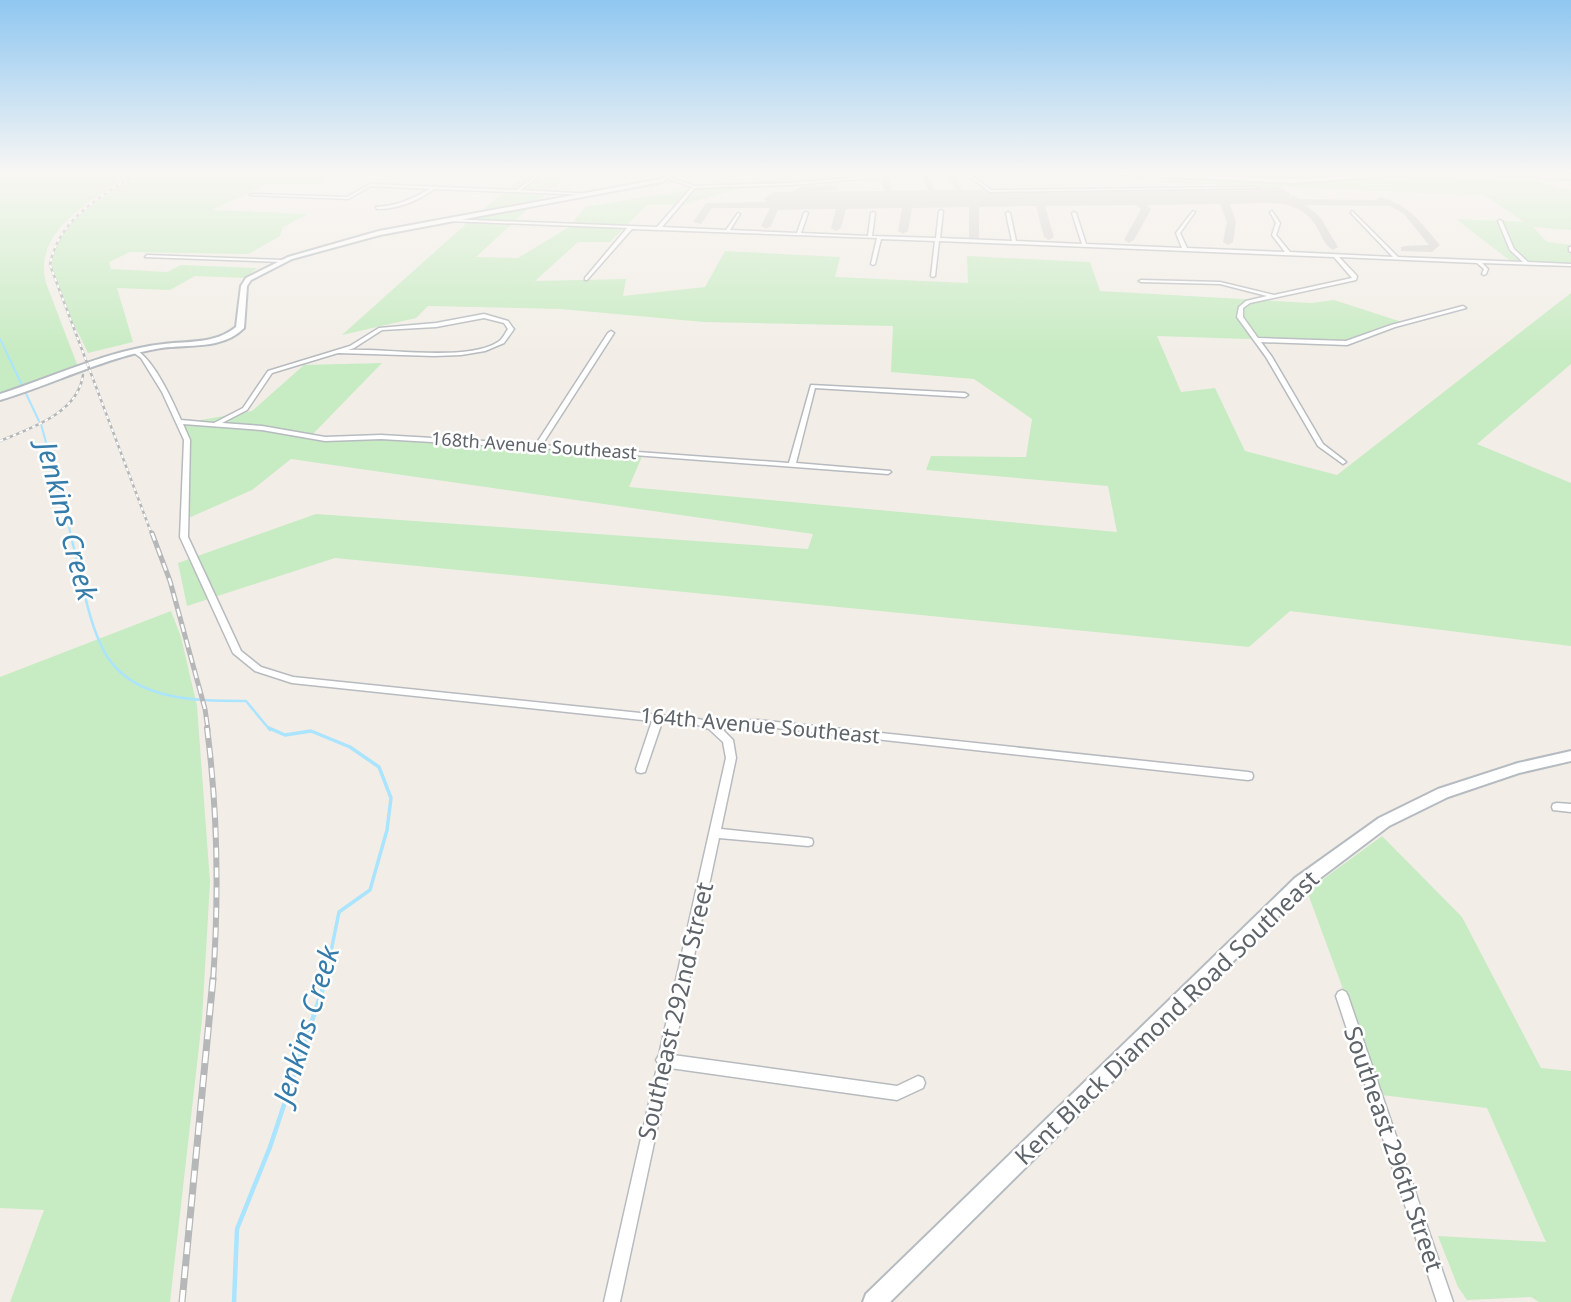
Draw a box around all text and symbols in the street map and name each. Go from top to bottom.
street label: 168th Avenue Southeast [430,426,638,464]
water label: Jenkins Creek [27,432,108,606]
street label: 164th Avenue Southeast [639,701,881,749]
street label: Kent Black Diamond Road Southeast [1007,862,1325,1172]
street label: Southeast 292nd Street [629,878,720,1143]
water label: Jenkins Creek [262,940,347,1113]
street label: Southeast 296th Street [1337,1021,1452,1276]

